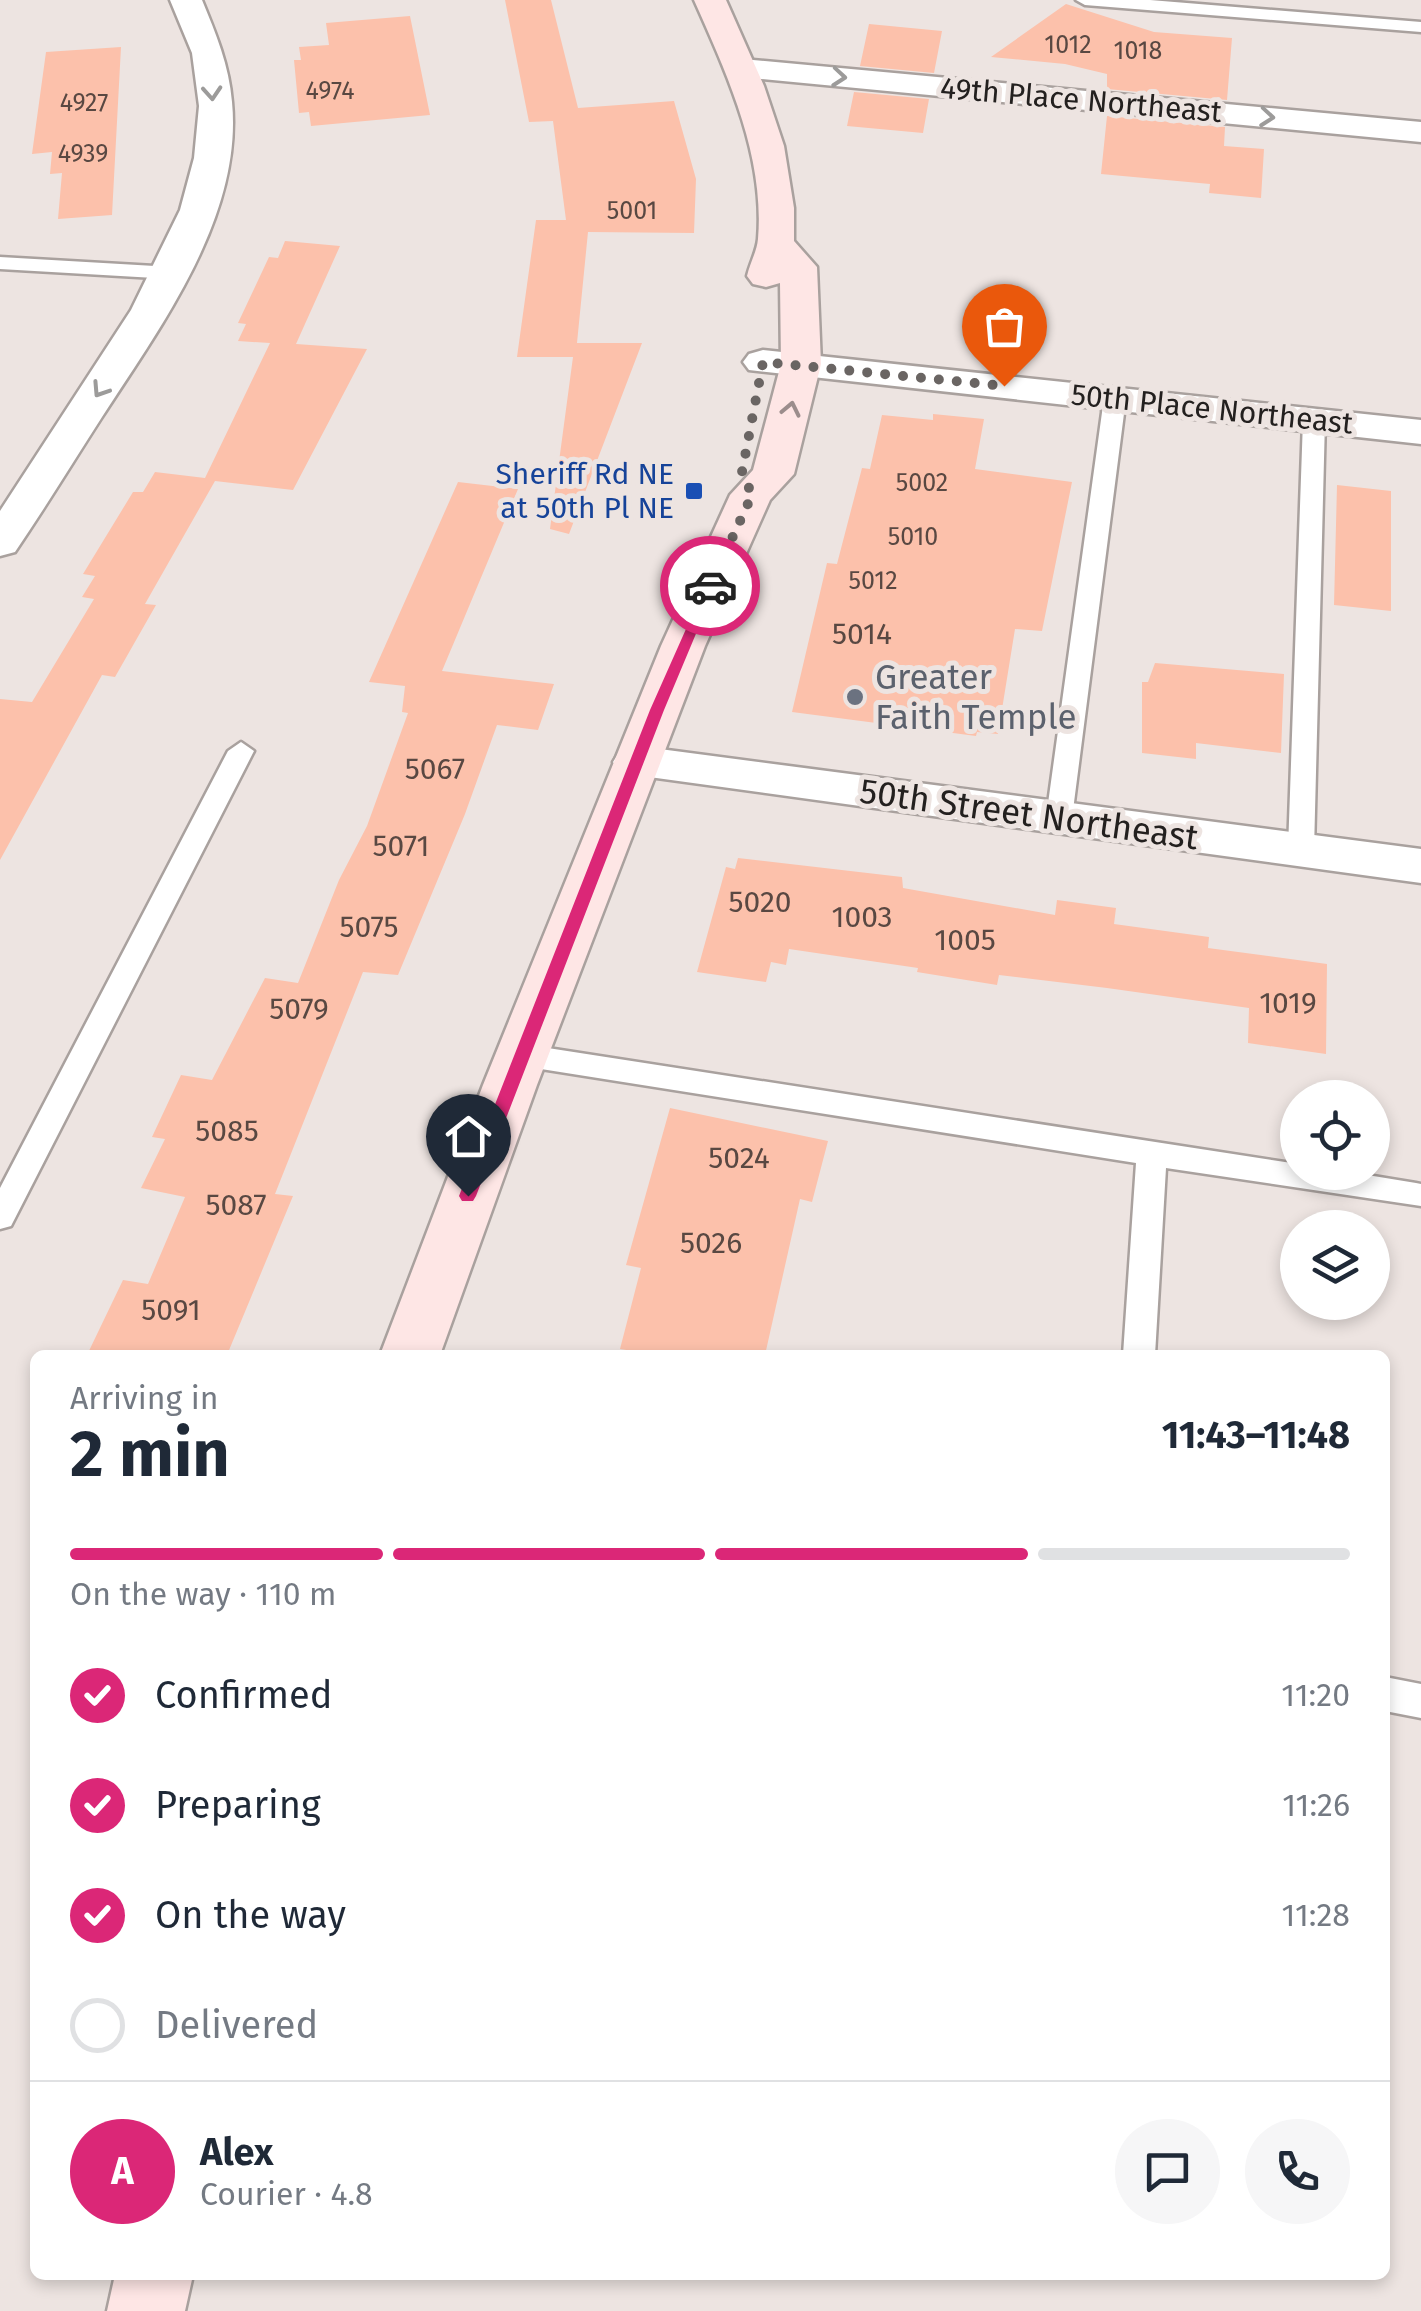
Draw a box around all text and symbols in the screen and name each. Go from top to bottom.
house number: 1012 [1044,30,1092,60]
house number: 1018 [1114,36,1162,66]
one-way arrow [831,66,847,88]
street label: 49th Place Northeast [939,70,1223,130]
house number: 4974 [306,76,354,106]
one-way arrow [200,86,222,102]
house number: 4927 [60,88,108,118]
one-way arrow [1259,106,1275,128]
house number: 4939 [58,139,108,169]
house number: 5001 [607,196,657,226]
pin [962,284,1047,387]
icon: bag [977,299,1032,354]
street label: 50th Place Northeast [1069,376,1355,442]
one-way arrow [94,379,112,398]
one-way arrow [780,401,801,418]
place label: Sheriff Rd NE at 50th Pl NE [496,456,674,526]
house number: 5002 [896,468,948,498]
marker: Sheriff Rd NE at 50th Pl NE [683,480,705,502]
house number: 5010 [888,522,938,552]
courier [660,536,760,636]
icon: car [683,559,738,614]
house number: 5012 [848,566,898,596]
house number: 5014 [832,616,892,652]
place label: Greater Faith Temple [875,656,1077,738]
marker: Greater Faith Temple [844,686,866,708]
house number: 5067 [405,751,465,787]
street label: 50th Street Northeast [857,769,1201,859]
house number: 5071 [373,828,429,864]
house number: 5020 [729,884,792,920]
house number: 1003 [831,899,893,935]
house number: 5075 [339,909,399,945]
house number: 1005 [934,922,996,958]
house number: 1019 [1259,985,1317,1021]
house number: 5079 [269,991,329,1027]
map controls [1280,1080,1390,1320]
button: locate [1280,1080,1390,1190]
pin [426,1094,511,1197]
icon: home [441,1109,496,1164]
house number: 5085 [195,1113,259,1149]
house number: 5024 [708,1140,770,1176]
house number: 5087 [205,1187,267,1223]
button: layers [1280,1210,1390,1320]
house number: 5026 [680,1225,742,1261]
house number: 5091 [141,1292,201,1328]
text: Arriving in [70,1379,218,1417]
text: 11:43–11:48 [1162,1412,1350,1458]
text: 2 min [70,1415,230,1493]
text: On the way · 110 m [70,1575,337,1613]
icon: check [70,1668,125,1723]
text: Confirmed [155,1672,333,1718]
text: 11:20 [1281,1676,1350,1714]
icon: check [70,1778,125,1833]
text: Preparing [155,1782,321,1828]
text: 11:26 [1282,1786,1350,1824]
icon: check [70,1888,125,1943]
text: On the way [155,1892,346,1938]
text: 11:28 [1282,1896,1350,1934]
text: Delivered [155,2002,318,2048]
button: chat [1115,2119,1220,2224]
button: phone [1245,2119,1350,2224]
text: Alex [200,2129,273,2175]
text: A [111,2148,134,2194]
text: Courier · 4.8 [200,2175,373,2213]

